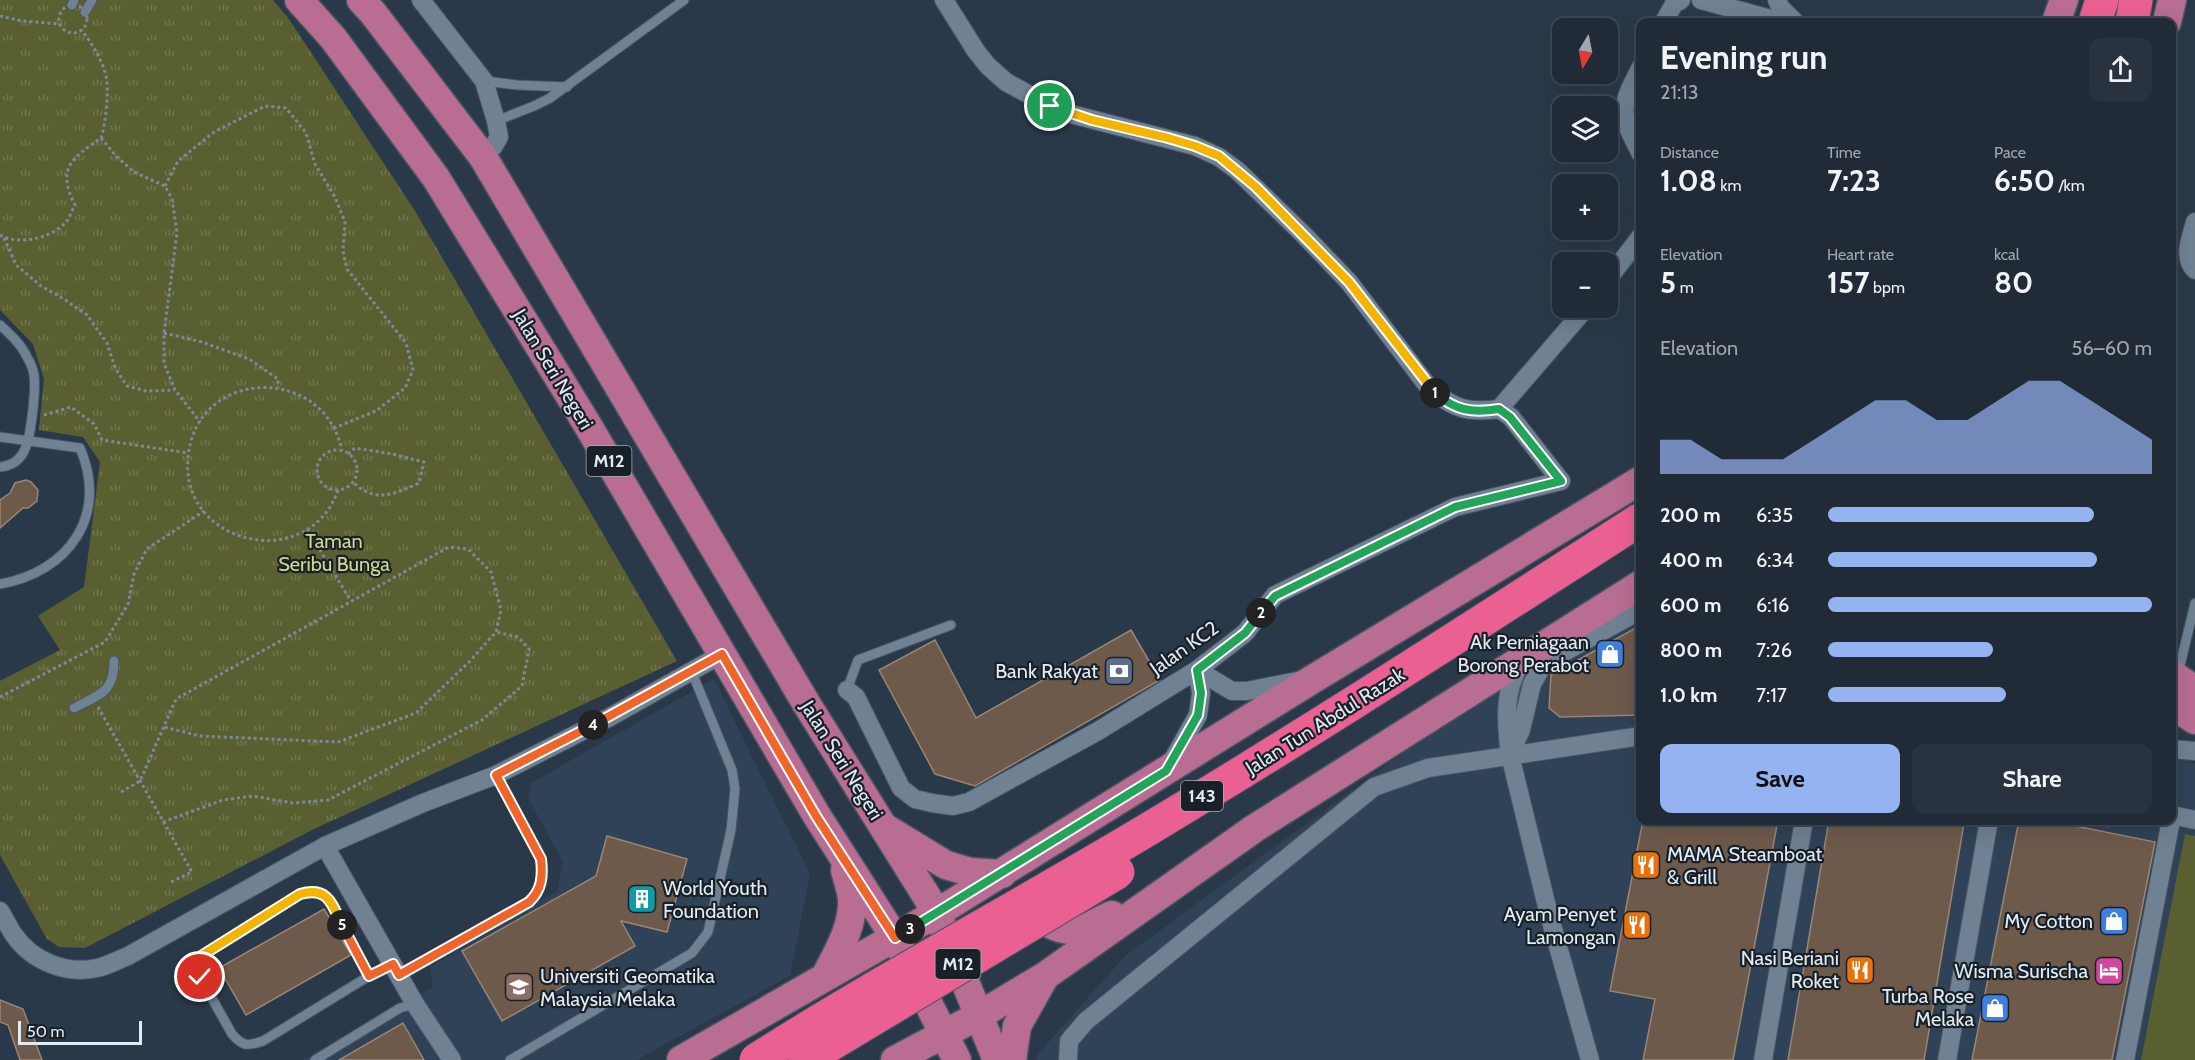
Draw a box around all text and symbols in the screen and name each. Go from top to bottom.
north arrow [1552,18,1618,84]
map controls [1552,18,1618,318]
text: Evening run [1660,37,1827,77]
button: share [2089,38,2152,101]
pin [1024,80,1075,131]
text: 21:13 [1660,80,1699,104]
icon: arrive [1033,89,1066,122]
button: layers [1552,96,1618,162]
text: Distance [1660,143,1719,162]
text: Time [1827,143,1861,162]
text: Pace [1994,143,2026,162]
text: 1.08 [1660,162,1717,199]
text: 7:23 [1827,162,1881,199]
text: 6:50 [1994,162,2055,199]
button: + [1552,174,1618,240]
text: km [1717,176,1742,195]
text: /km [2055,176,2085,195]
text: Elevation [1660,245,1723,264]
text: Heart rate [1827,245,1894,264]
text: kcal [1994,245,2020,264]
button: − [1552,252,1618,318]
text: 5 [1660,264,1676,301]
text: 157 [1827,264,1869,301]
text: 80 [1994,264,2033,301]
text: m [1676,278,1694,297]
text: bpm [1869,278,1905,297]
street label: Jalan Seri Negeri [507,304,598,434]
text: Elevation [1660,336,1738,360]
text: 56–60 m [2072,336,2152,360]
pin: 1 [1420,378,1450,408]
text: 1 [1432,383,1438,402]
road number: M12 [586,446,632,476]
text: 200 m [1660,503,1721,527]
text: 6:35 [1756,503,1793,527]
park label: Taman Seribu Bunga [278,529,390,576]
text: 400 m [1660,548,1723,572]
text: 6:34 [1756,548,1794,572]
text: 600 m [1660,593,1721,617]
text: 6:16 [1756,593,1789,617]
pin: 2 [1246,598,1276,628]
text: 2 [1257,603,1265,622]
street label: Jalan KC2 [1144,616,1223,681]
place label: Ak Perniagaan Borong Perabot [1457,630,1589,677]
shop icon: Ak Perniagaan Borong Perabot [1594,638,1626,670]
text: 800 m [1660,638,1722,662]
text: 7:26 [1756,638,1792,662]
bank icon: Bank Rakyat [1103,655,1135,687]
place label: Bank Rakyat [995,659,1098,683]
street label: Jalan Tun Abdul Razak [1240,662,1409,780]
text: 1.0 km [1660,683,1717,707]
text: 7:17 [1756,683,1787,707]
street label: Jalan Seri Negeri [795,695,888,824]
pin: 4 [578,710,608,740]
text: 4 [588,715,598,734]
button: Save [1660,744,1900,813]
button: Share [1912,744,2152,813]
road number: 143 [1181,781,1223,811]
place label: MAMA Steamboat & Grill [1667,842,1823,889]
restaurant icon: MAMA Steamboat & Grill [1630,849,1662,881]
place label: World Youth Foundation [663,876,767,923]
building icon: World Youth Foundation [626,883,658,915]
place label: Ayam Penyet Lamongan [1504,902,1616,949]
shop icon: My Cotton [2098,905,2130,937]
restaurant icon: Ayam Penyet Lamongan [1621,909,1653,941]
place label: My Cotton [2004,909,2093,933]
pin: 5 [327,910,357,940]
pin: 3 [895,914,925,944]
text: 5 [338,915,346,934]
text: 3 [906,919,914,938]
place label: Nasi Beriani Roket [1741,946,1839,993]
road number: M12 [936,949,980,979]
pin [174,951,225,1002]
restaurant icon: Nasi Beriani Roket [1844,954,1876,986]
hotel icon: Wisma Surischa [2093,955,2125,987]
place label: Wisma Surischa [1955,959,2088,983]
icon: check [183,960,216,993]
place label: Universiti Geomatika Malaysia Melaka [540,964,715,1011]
school or university icon: Universiti Geomatika Malaysia Melaka [503,971,535,1003]
place label: Turba Rose Melaka [1882,984,1974,1031]
shop icon: Turba Rose Melaka [1979,992,2011,1024]
scale bar [18,1018,142,1046]
text: 50 m [27,1022,64,1041]

